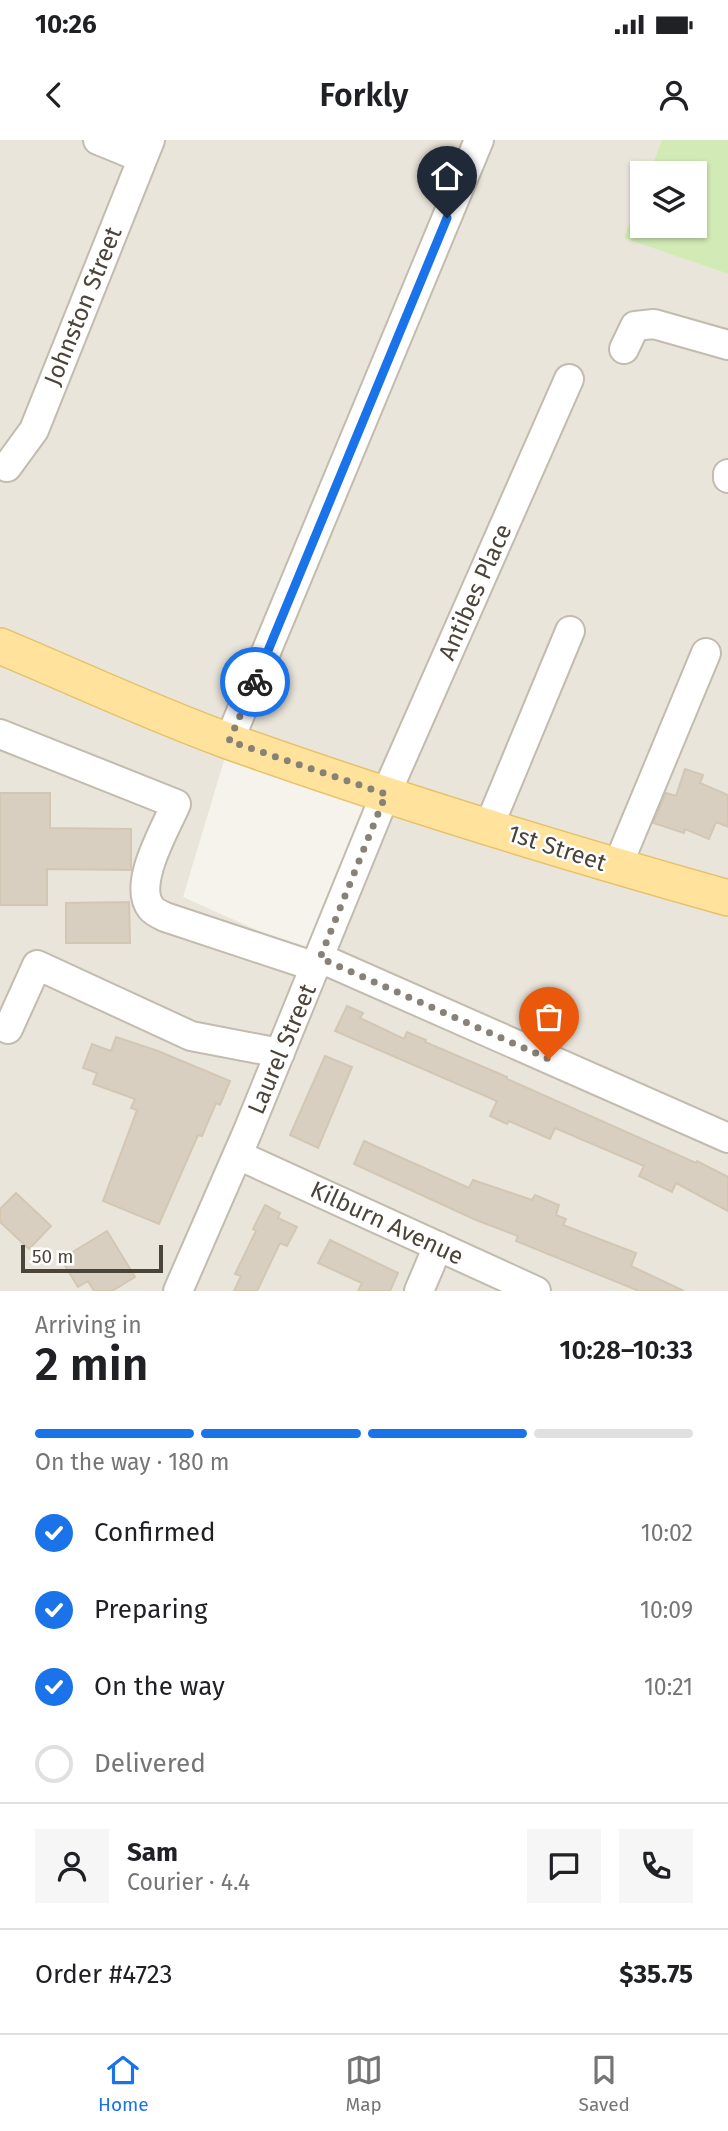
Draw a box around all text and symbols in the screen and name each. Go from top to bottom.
text: 10:26 [35,9,97,40]
icon: back [35,76,73,114]
text: Forkly [320,76,408,114]
icon: person [655,76,693,114]
pin [417,146,477,218]
icon: home [428,157,466,195]
map controls [630,161,707,238]
button: layers [630,161,707,238]
street label: Johnston Street [38,222,128,389]
street label: Antibes Place [433,520,517,664]
courier [220,647,290,717]
icon: bike [236,663,274,701]
street label: 1st Street [504,819,610,877]
street label: Laurel Street [242,979,322,1118]
pin [519,987,579,1059]
icon: bag [530,998,568,1036]
street label: Kilburn Avenue [306,1175,468,1271]
scale bar [21,1242,163,1274]
text: 50 m [32,1245,73,1268]
text: Arriving in [35,1311,142,1339]
text: 10:28–10:33 [560,1335,693,1366]
text: 2 min [35,1337,148,1392]
text: On the way · 180 m [35,1448,230,1476]
icon: check [35,1514,73,1552]
text: Confirmed [94,1517,215,1548]
text: 10:02 [641,1519,693,1547]
icon: check [35,1591,73,1629]
text: Preparing [94,1594,207,1625]
text: 10:09 [640,1596,693,1624]
icon: check [35,1668,73,1706]
text: On the way [94,1671,225,1702]
text: 10:21 [644,1673,693,1701]
text: Delivered [94,1748,206,1779]
button: person [35,1829,109,1903]
button: chat [527,1829,601,1903]
button: phone [619,1829,693,1903]
text: Sam [127,1837,178,1868]
text: Courier · 4.4 [127,1868,250,1896]
text: Order #4723 [35,1959,172,1990]
text: $35.75 [619,1959,693,1990]
tab: Home [98,2051,149,2116]
tab: Map [345,2051,383,2116]
tab: Saved [579,2051,630,2116]

